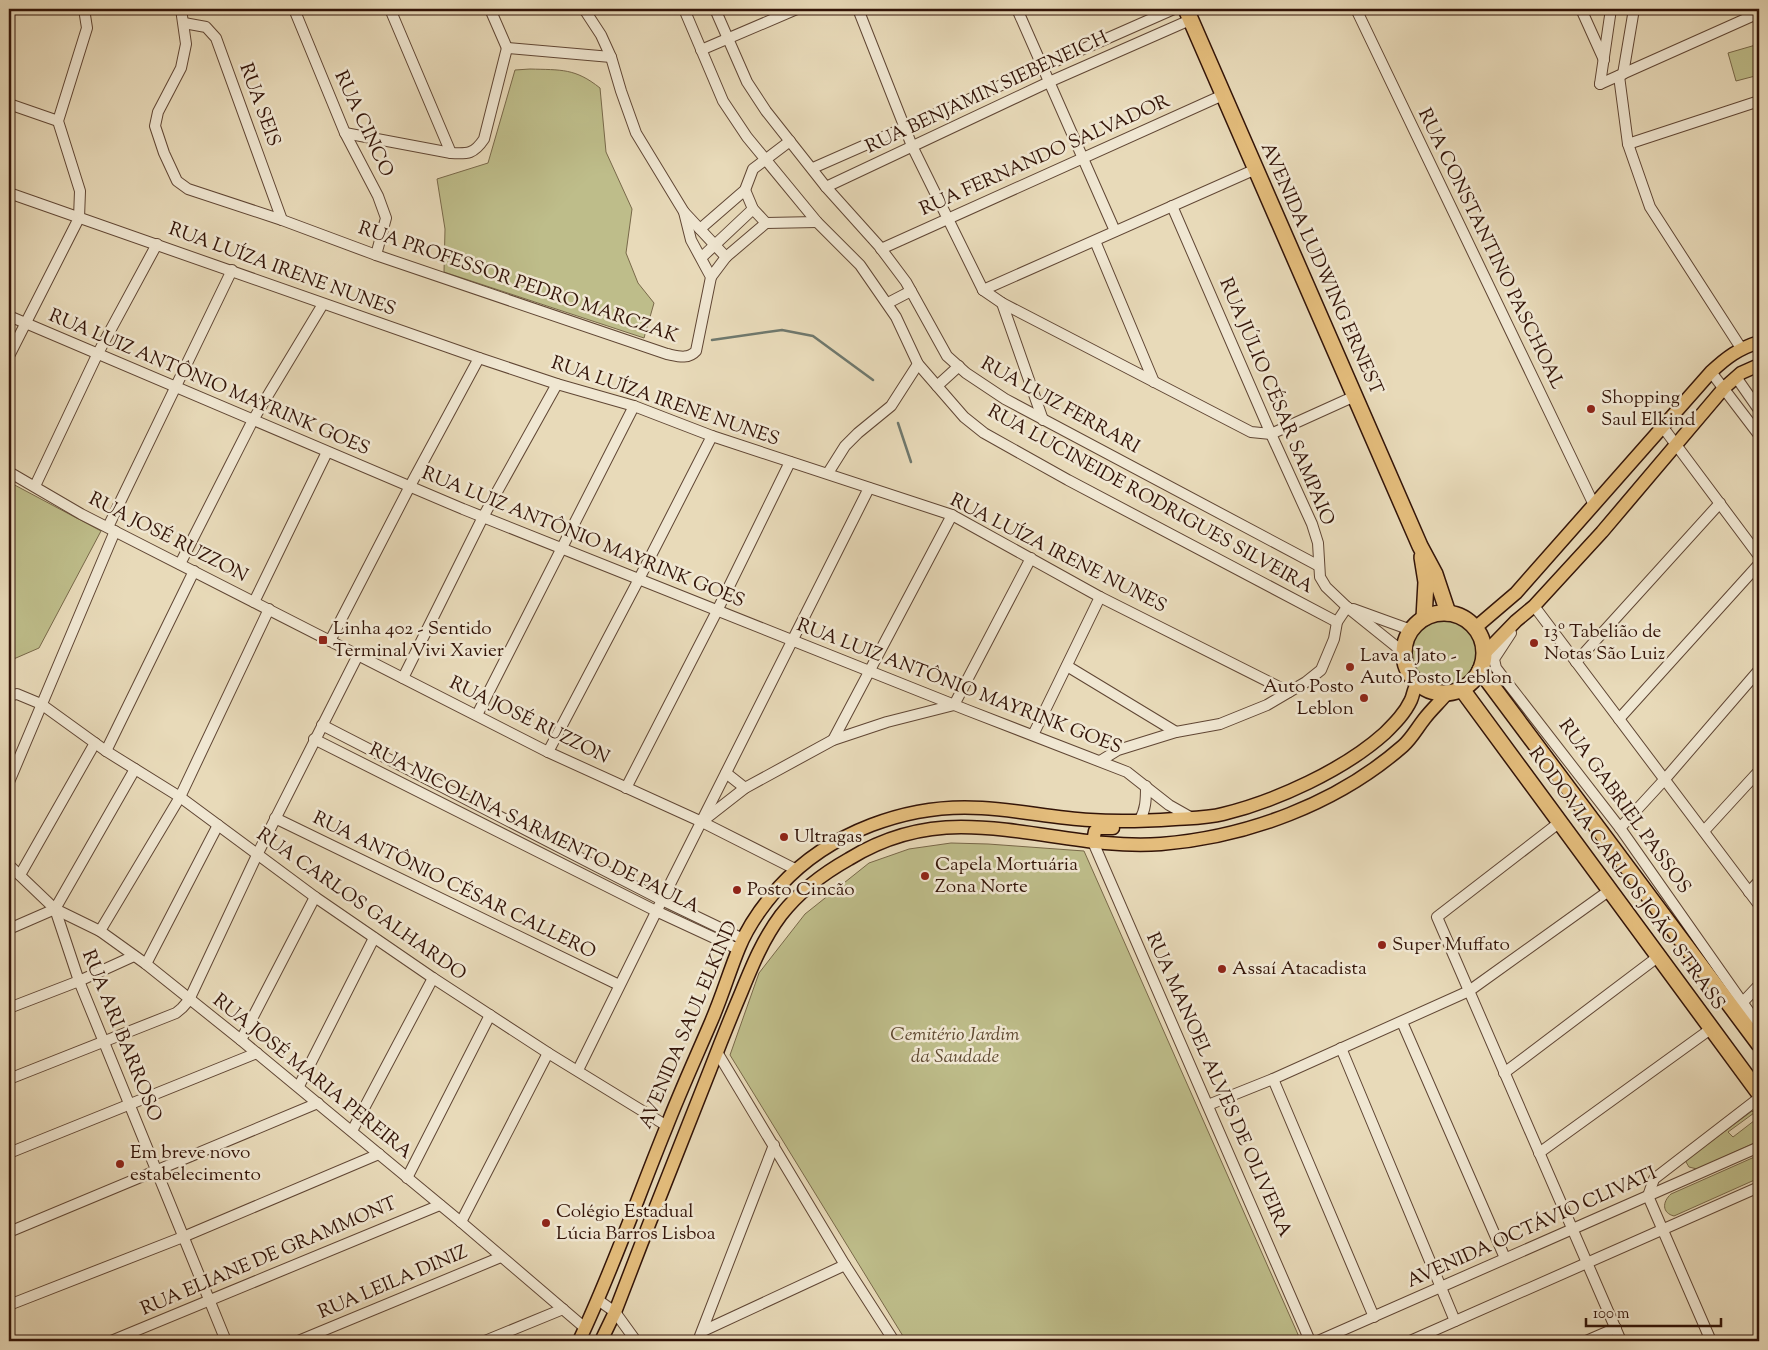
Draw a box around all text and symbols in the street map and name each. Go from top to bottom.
street label: RUA BENJAMIN SIEBENEICH [861,25,1113,161]
street label: RUA SEIS [231,60,287,150]
street label: RUA CINCO [327,66,399,182]
street label: RUA FERNANDO SALVADOR [916,88,1175,223]
street label: RUA CONSTANTINO PASCHOAL [1410,104,1570,394]
street label: AVENIDA LUDWING ERNEST [1253,138,1389,400]
street label: RUA PROFESSOR PEDRO MARCZAK [354,215,682,351]
street label: RUA LUÍZA IRENE NUNES [165,216,399,324]
street label: RUA JÚLIO CÉSAR SAMPAIO [1212,274,1340,530]
street label: RUA LUIZ ANTÔNIO MAYRINK GOES [44,303,374,463]
street label: RUA LUÍZA IRENE NUNES [547,350,783,454]
street label: RUA LUIZ FERRARI [975,351,1145,461]
place label: Shopping Saul Elkind [1601,385,1696,434]
street label: RUA LUCINEIDE RODRIGUES SILVEIRA [982,399,1318,601]
marker: Shopping Saul Elkind [1585,403,1597,415]
street label: RUA LUIZ ANTÔNIO MAYRINK GOES [417,461,749,615]
street label: RUA JOSÉ RUZZON [84,486,252,590]
street label: RUA LUÍZA IRENE NUNES [945,488,1171,620]
street label: RUA LUIZ ANTÔNIO MAYRINK GOES [793,612,1125,762]
place label: Linha 402 - Sentido Terminal Vivi Xavier [333,616,504,665]
place label: 13º Tabelião de Notas São Luiz [1544,619,1665,668]
marker: Linha 402 - Sentido Terminal Vivi Xavier [317,634,329,646]
marker: 13º Tabelião de Notas São Luiz [1528,637,1540,649]
place label: Lava a Jato - Auto Posto Leblon [1360,643,1513,692]
marker: Lava a Jato - Auto Posto Leblon [1344,661,1356,673]
street label: RUA JOSÉ RUZZON [444,670,614,772]
place label: Auto Posto Leblon [1263,674,1354,723]
marker: Auto Posto Leblon [1358,692,1370,704]
street label: RUA GABRIEL PASSOS [1551,714,1697,900]
street label: RUA NICOLINA SARMENTO DE PAULA [364,737,705,921]
street label: RODOVIA CARLOS JOÃO STRASS [1521,742,1731,1016]
street label: RUA ANTÔNIO CÉSAR CALLERO [308,805,600,967]
street label: RUA CARLOS GALHARDO [251,822,471,988]
place label: Ultragas [794,824,862,851]
marker: Ultragas [778,831,790,843]
place label: Capela Mortuária Zona Norte [935,852,1078,901]
marker: Capela Mortuária Zona Norte [919,870,931,882]
place label: Posto Cincão [747,877,855,904]
marker: Posto Cincão [731,884,743,896]
street label: AVENIDA SAUL ELKIND [633,917,745,1133]
street label: RUA MANOEL ALVES DE OLIVEIRA [1138,928,1298,1242]
place label: Super Muffato [1392,932,1510,959]
marker: Super Muffato [1376,939,1388,951]
street label: RUA ARI BARROSO [74,946,168,1126]
place label: Assaí Atacadista [1232,956,1367,983]
marker: Assaí Atacadista [1216,963,1228,975]
street label: RUA JOSÉ MARIA PEREIRA [206,988,418,1166]
park label: Cemitério Jardim da Saudade [890,1022,1020,1071]
place label: Em breve novo estabelecimento [130,1140,261,1189]
marker: Em breve novo estabelecimento [114,1158,126,1170]
street label: AVENIDA OCTÁVIO CLIVATI [1403,1160,1661,1296]
street label: RUA ELIANE DE GRAMMONT [137,1191,401,1323]
place label: Colégio Estadual Lúcia Barros Lisboa [556,1199,716,1248]
marker: Colégio Estadual Lúcia Barros Lisboa [540,1217,552,1229]
street label: RUA LEILA DINIZ [314,1239,472,1327]
scale bar [1586,1295,1720,1327]
text: 100 m [1593,1304,1630,1325]

